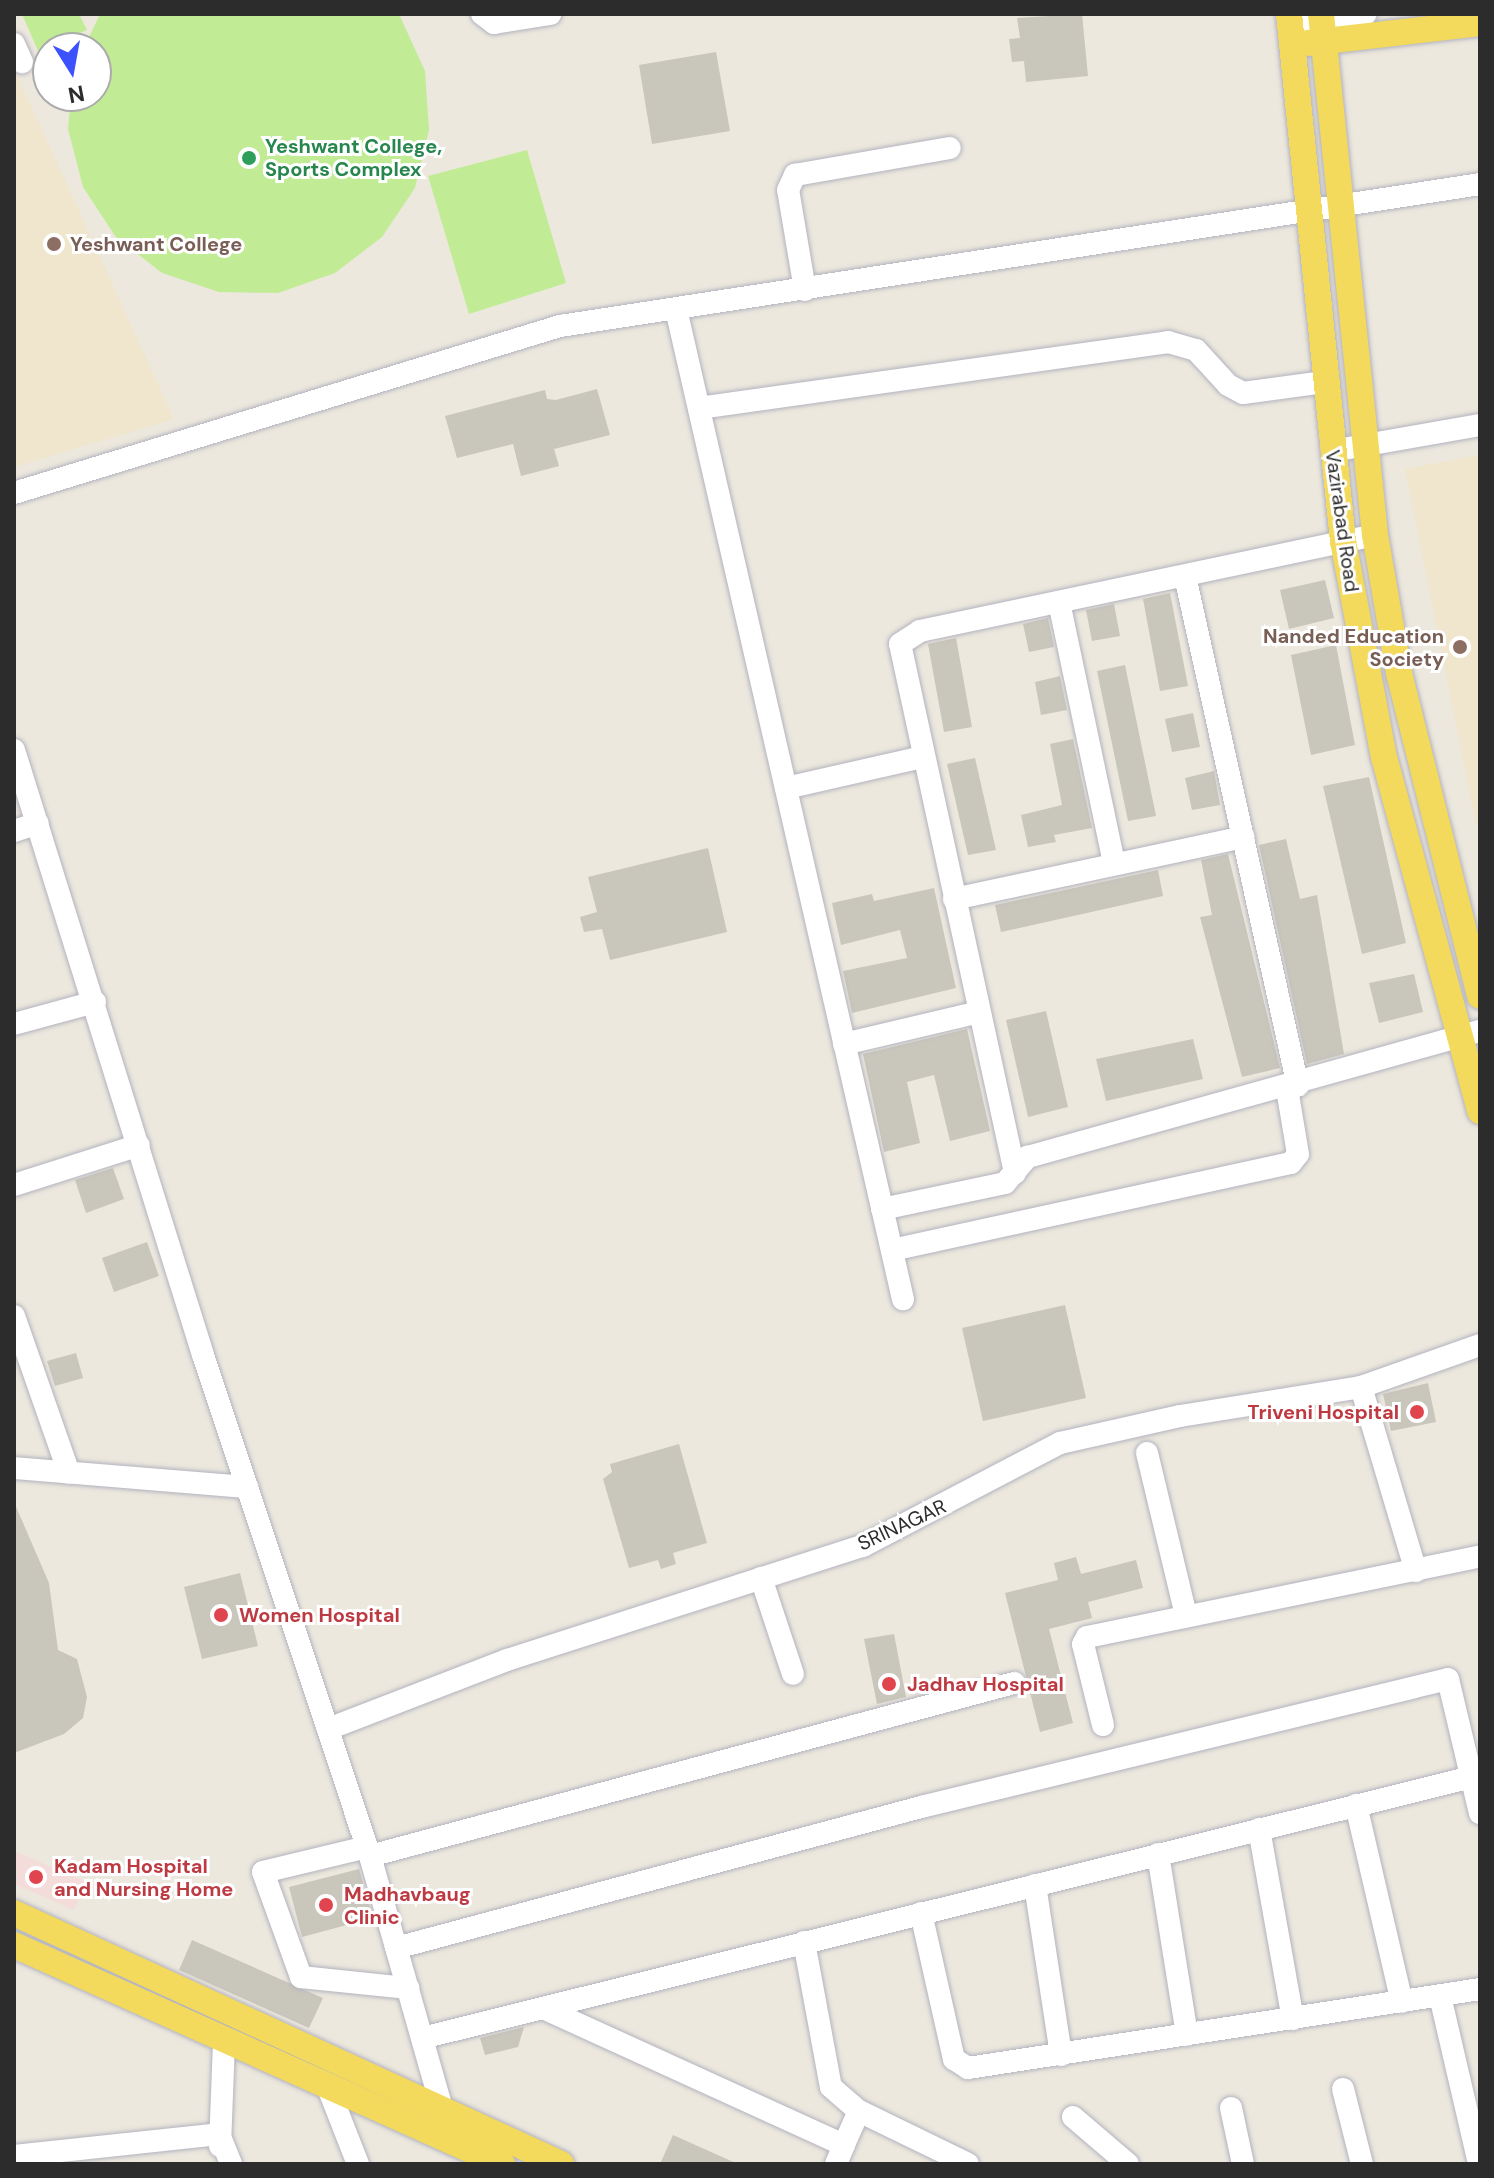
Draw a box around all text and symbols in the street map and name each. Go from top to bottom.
north arrow [32,32,112,112]
text: N [66,78,87,110]
place label: Yeshwant College, Sports Complex [265,134,442,181]
marker: Yeshwant College, Sports Complex [240,149,258,167]
place label: Yeshwant College [70,232,242,256]
marker: Yeshwant College [45,235,63,253]
street label: Vazirabad Road [1320,448,1364,594]
place label: Nanded Education Society [1263,624,1444,671]
marker: Nanded Education Society [1451,638,1469,656]
place label: Triveni Hospital [1248,1400,1399,1424]
marker: Triveni Hospital [1406,1401,1428,1423]
street label: SRINAGAR [854,1494,950,1556]
place label: Women Hospital [239,1603,400,1627]
marker: Women Hospital [210,1604,232,1626]
place label: Jadhav Hospital [907,1672,1064,1696]
marker: Jadhav Hospital [878,1673,900,1695]
place label: Kadam Hospital and Nursing Home [54,1854,233,1901]
marker: Kadam Hospital and Nursing Home [25,1866,47,1888]
place label: Madhavbaug Clinic [344,1882,471,1929]
marker: Madhavbaug Clinic [315,1894,337,1916]

